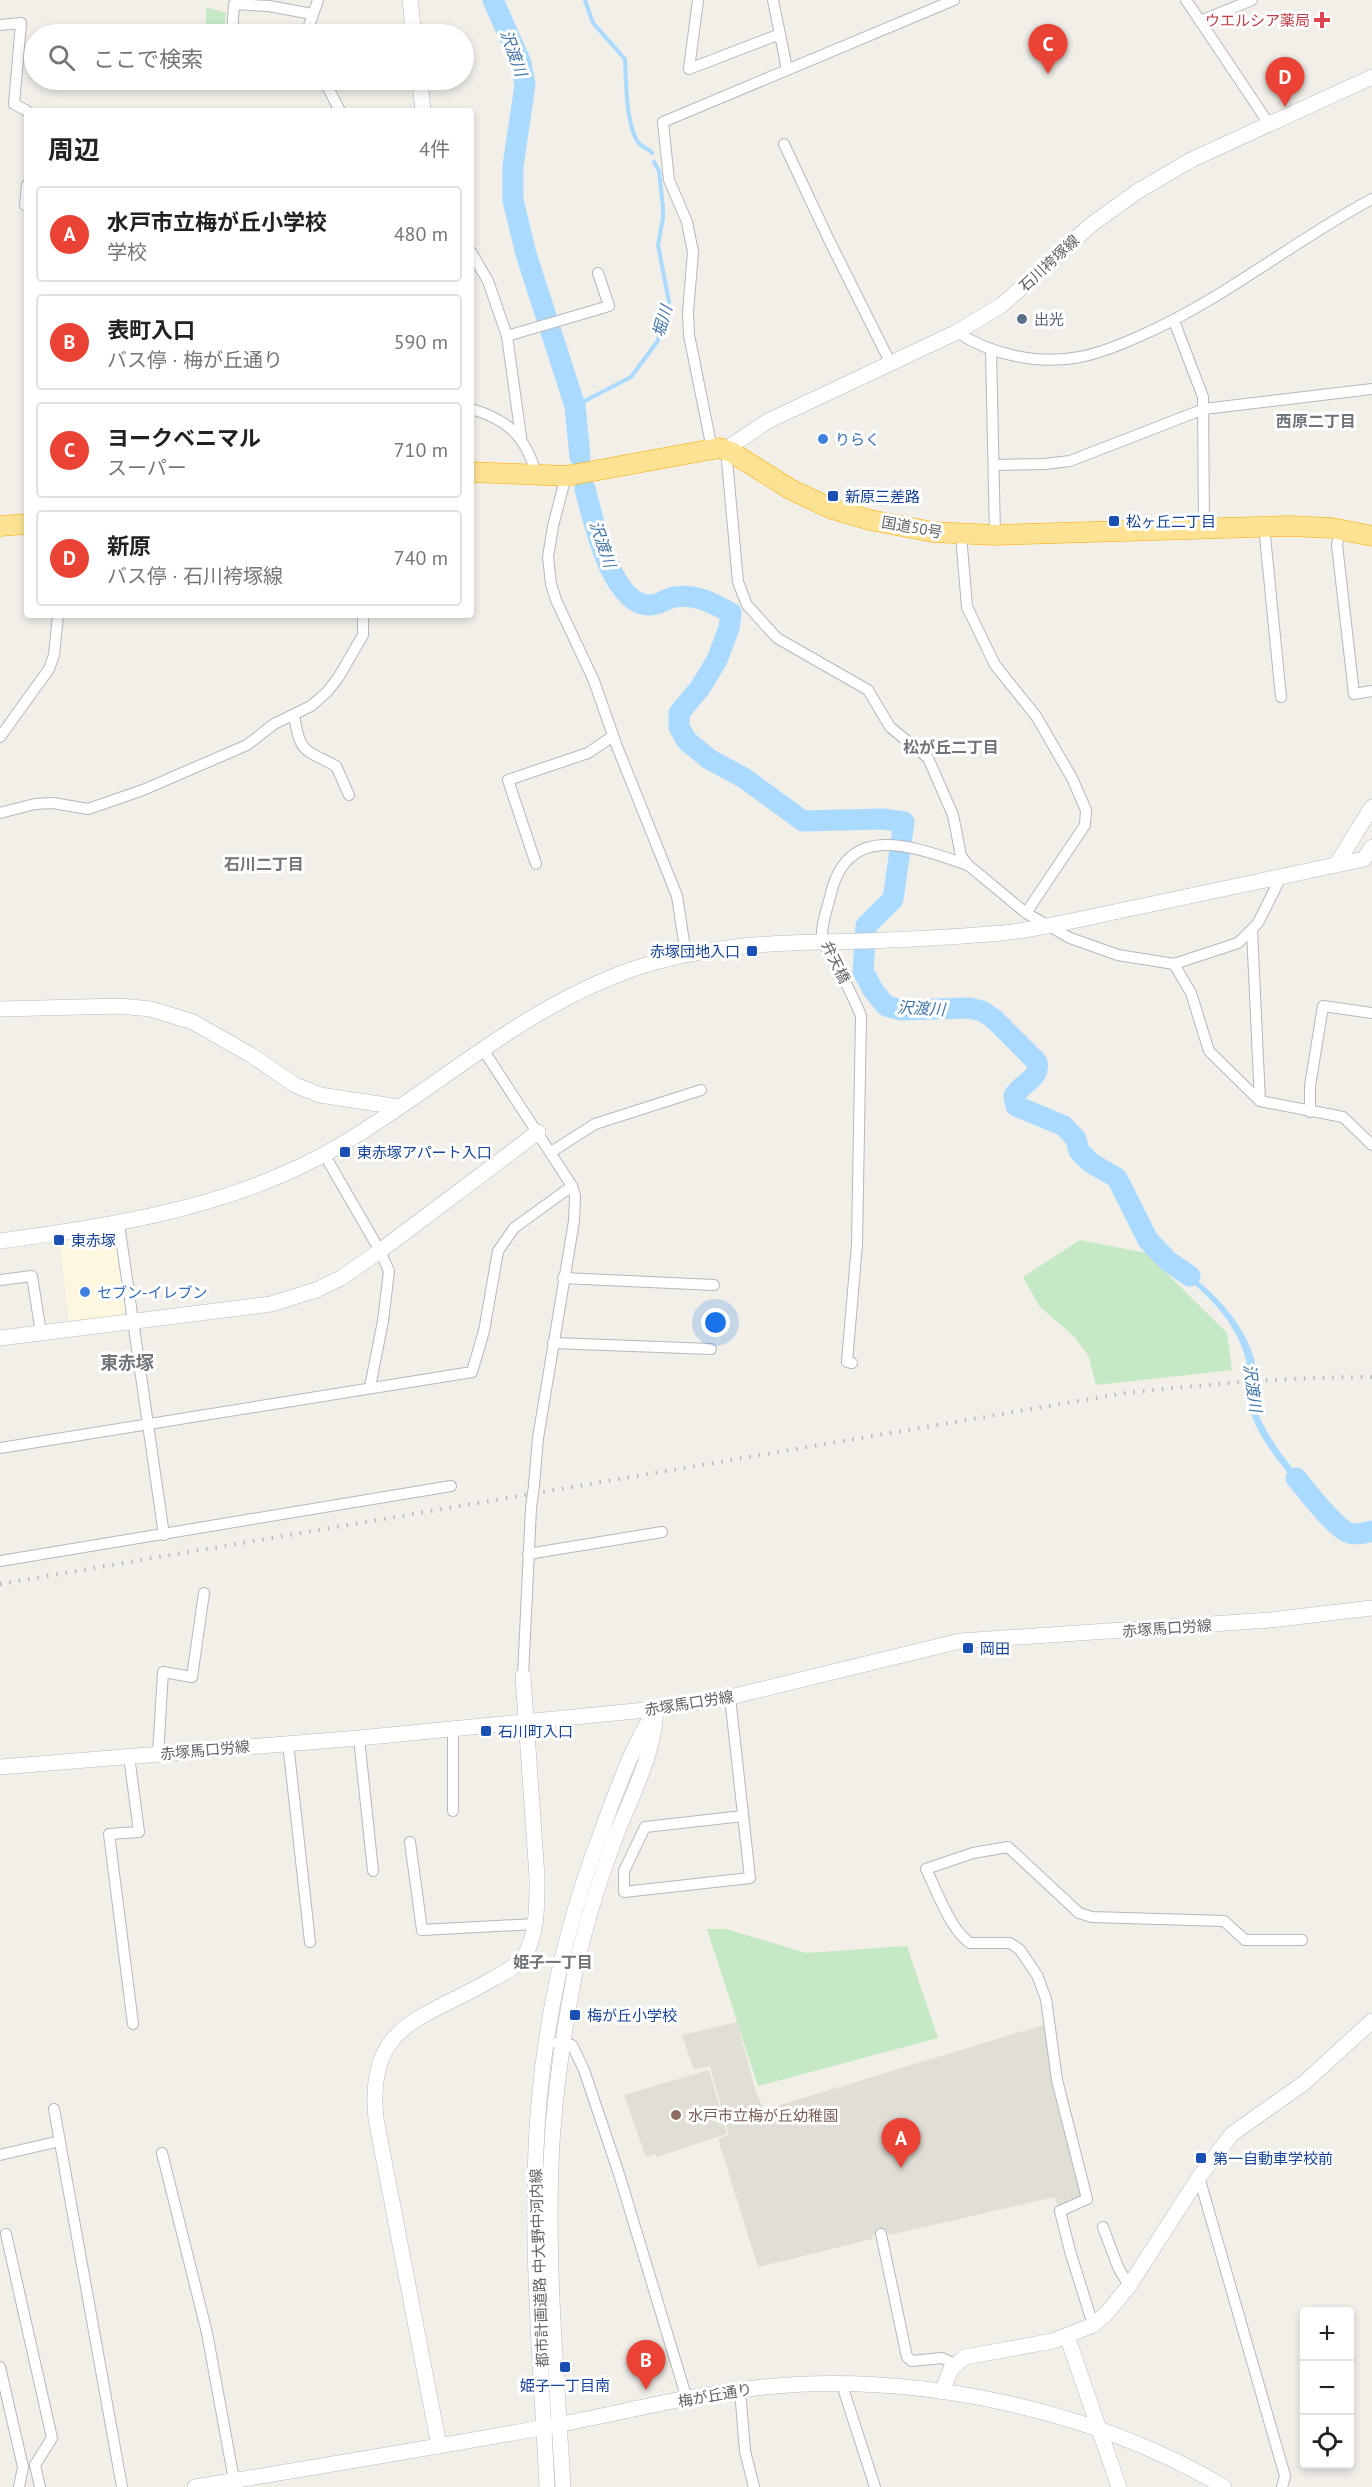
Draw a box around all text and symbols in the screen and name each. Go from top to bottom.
place label: ウエルシア薬局 [1205,11,1310,30]
marker: ウエルシア薬局 [1315,13,1329,27]
search box [24,24,474,90]
pin: C [1028,25,1068,74]
water label: 沢渡川 [496,27,532,81]
icon: search [45,41,78,74]
text: ここで検索 [93,45,203,73]
pin: D [1266,57,1304,107]
text: 周辺 [48,133,100,166]
text: 4件 [419,136,450,162]
text: 水戸市立梅が丘小学校 [107,208,327,236]
text: A [63,221,76,247]
text: 480 m [394,221,448,247]
street label: 石川袴塚線 [1015,230,1083,296]
text: 学校 [107,239,147,265]
water label: 堀川 [648,301,677,339]
place label: 出光 [1034,310,1064,329]
marker: 出光 [1015,312,1029,326]
text: 表町入口 [107,316,195,344]
text: B [64,329,75,355]
text: 590 m [394,329,448,355]
text: バス停 · 梅が丘通り [107,347,283,373]
district label: 西原二丁目 [1276,411,1356,431]
text: ヨークベニマル [107,424,261,452]
place label: りらく [835,430,880,449]
marker: りらく [816,432,830,446]
text: C [64,437,75,463]
text: 710 m [394,437,448,463]
text: スーパー [107,455,187,481]
place label: 新原三差路 [845,487,920,506]
marker: 新原三差路 [826,489,840,503]
street label: 国道50号 [880,512,944,542]
place label: 松ヶ丘二丁目 [1126,512,1216,531]
marker: 松ヶ丘二丁目 [1107,514,1121,528]
water label: 沢渡川 [586,518,621,572]
text: 新原 [107,532,151,560]
text: D [63,545,76,571]
text: 740 m [394,545,448,571]
text: バス停 · 石川袴塚線 [107,563,283,589]
district label: 松が丘二丁目 [903,737,999,757]
district label: 石川二丁目 [224,854,304,874]
street label: 弁天橋 [818,938,854,986]
place label: 赤塚団地入口 [650,942,740,961]
marker: 赤塚団地入口 [745,944,759,958]
water label: 沢渡川 [897,997,947,1019]
place label: 東赤塚アパート入口 [357,1143,492,1162]
marker: 東赤塚アパート入口 [338,1145,352,1159]
place label: 東赤塚 [71,1231,116,1250]
marker: 東赤塚 [52,1233,66,1247]
place label: セブン-イレブン [97,1283,207,1302]
marker: セブン-イレブン [78,1285,92,1299]
your location [701,1308,730,1337]
district label: 東赤塚 [100,1351,154,1374]
water label: 沢渡川 [1240,1363,1267,1415]
street label: 赤塚馬口労線 [1121,1615,1213,1641]
place label: 岡田 [980,1639,1010,1658]
marker: 岡田 [961,1641,975,1655]
street label: 赤塚馬口労線 [643,1687,735,1719]
place label: 石川町入口 [498,1722,573,1741]
marker: 石川町入口 [479,1724,493,1738]
street label: 赤塚馬口労線 [159,1737,251,1763]
district label: 姫子一丁目 [513,1952,593,1972]
place label: 梅が丘小学校 [587,2006,677,2025]
marker: 梅が丘小学校 [568,2008,582,2022]
place label: 水戸市立梅が丘幼稚園 [688,2106,838,2125]
marker: 水戸市立梅が丘幼稚園 [669,2108,683,2122]
pin: A [882,2118,920,2168]
place label: 第一自動車学校前 [1213,2149,1333,2168]
marker: 第一自動車学校前 [1194,2151,1208,2165]
street label: 都市計画道路 中大野中河内線 [526,2168,552,2368]
map controls [1300,2307,1354,2469]
button: + [1300,2307,1354,2361]
pin: B [626,2340,666,2390]
marker: 姫子一丁目南 [558,2360,572,2374]
button: − [1300,2361,1354,2415]
place label: 姫子一丁目南 [520,2376,610,2395]
street label: 梅が丘通り [676,2379,754,2411]
button: locate [1300,2415,1354,2469]

